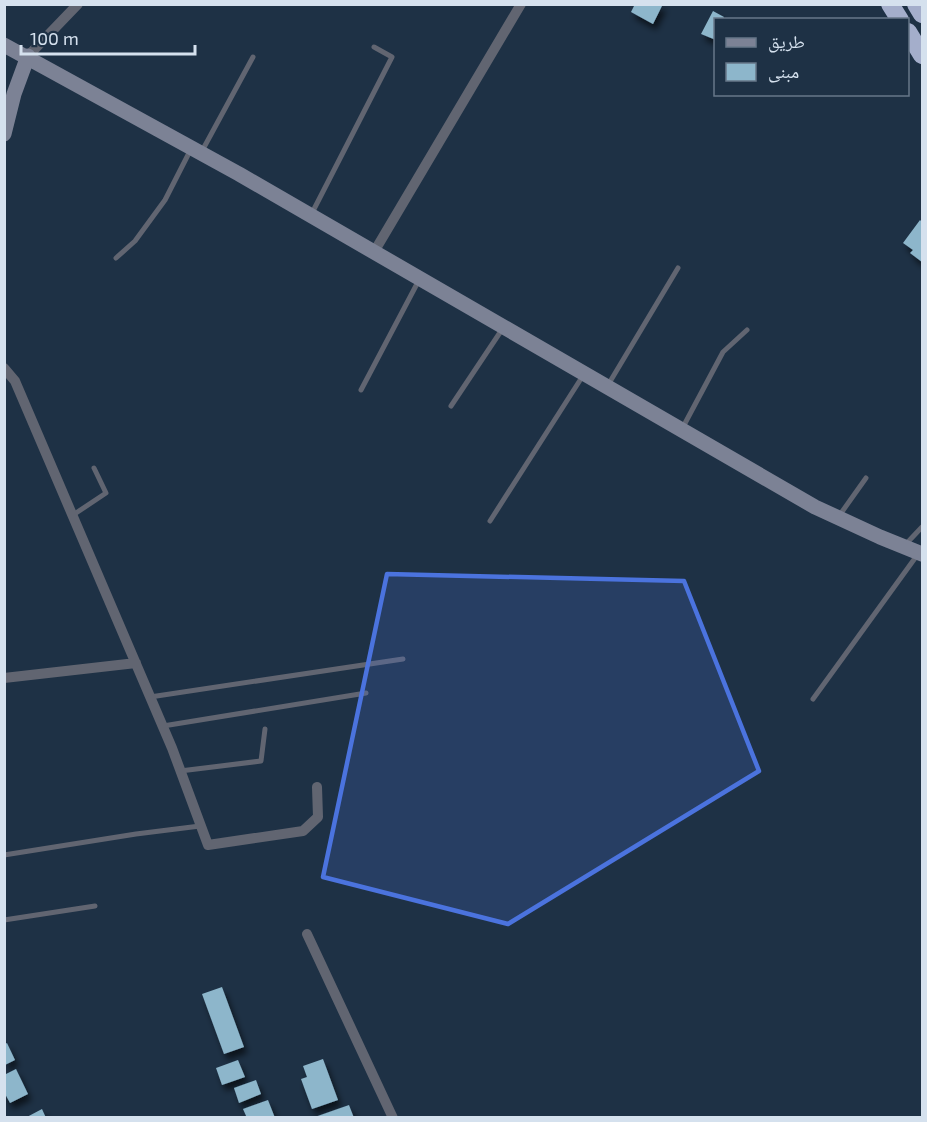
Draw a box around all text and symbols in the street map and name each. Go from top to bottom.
scale bar [21,18,195,56]
legend [714,18,909,96]
text: 100 m [30,27,79,49]
text: طريق [768,30,805,53]
text: مبنى [768,60,799,83]

